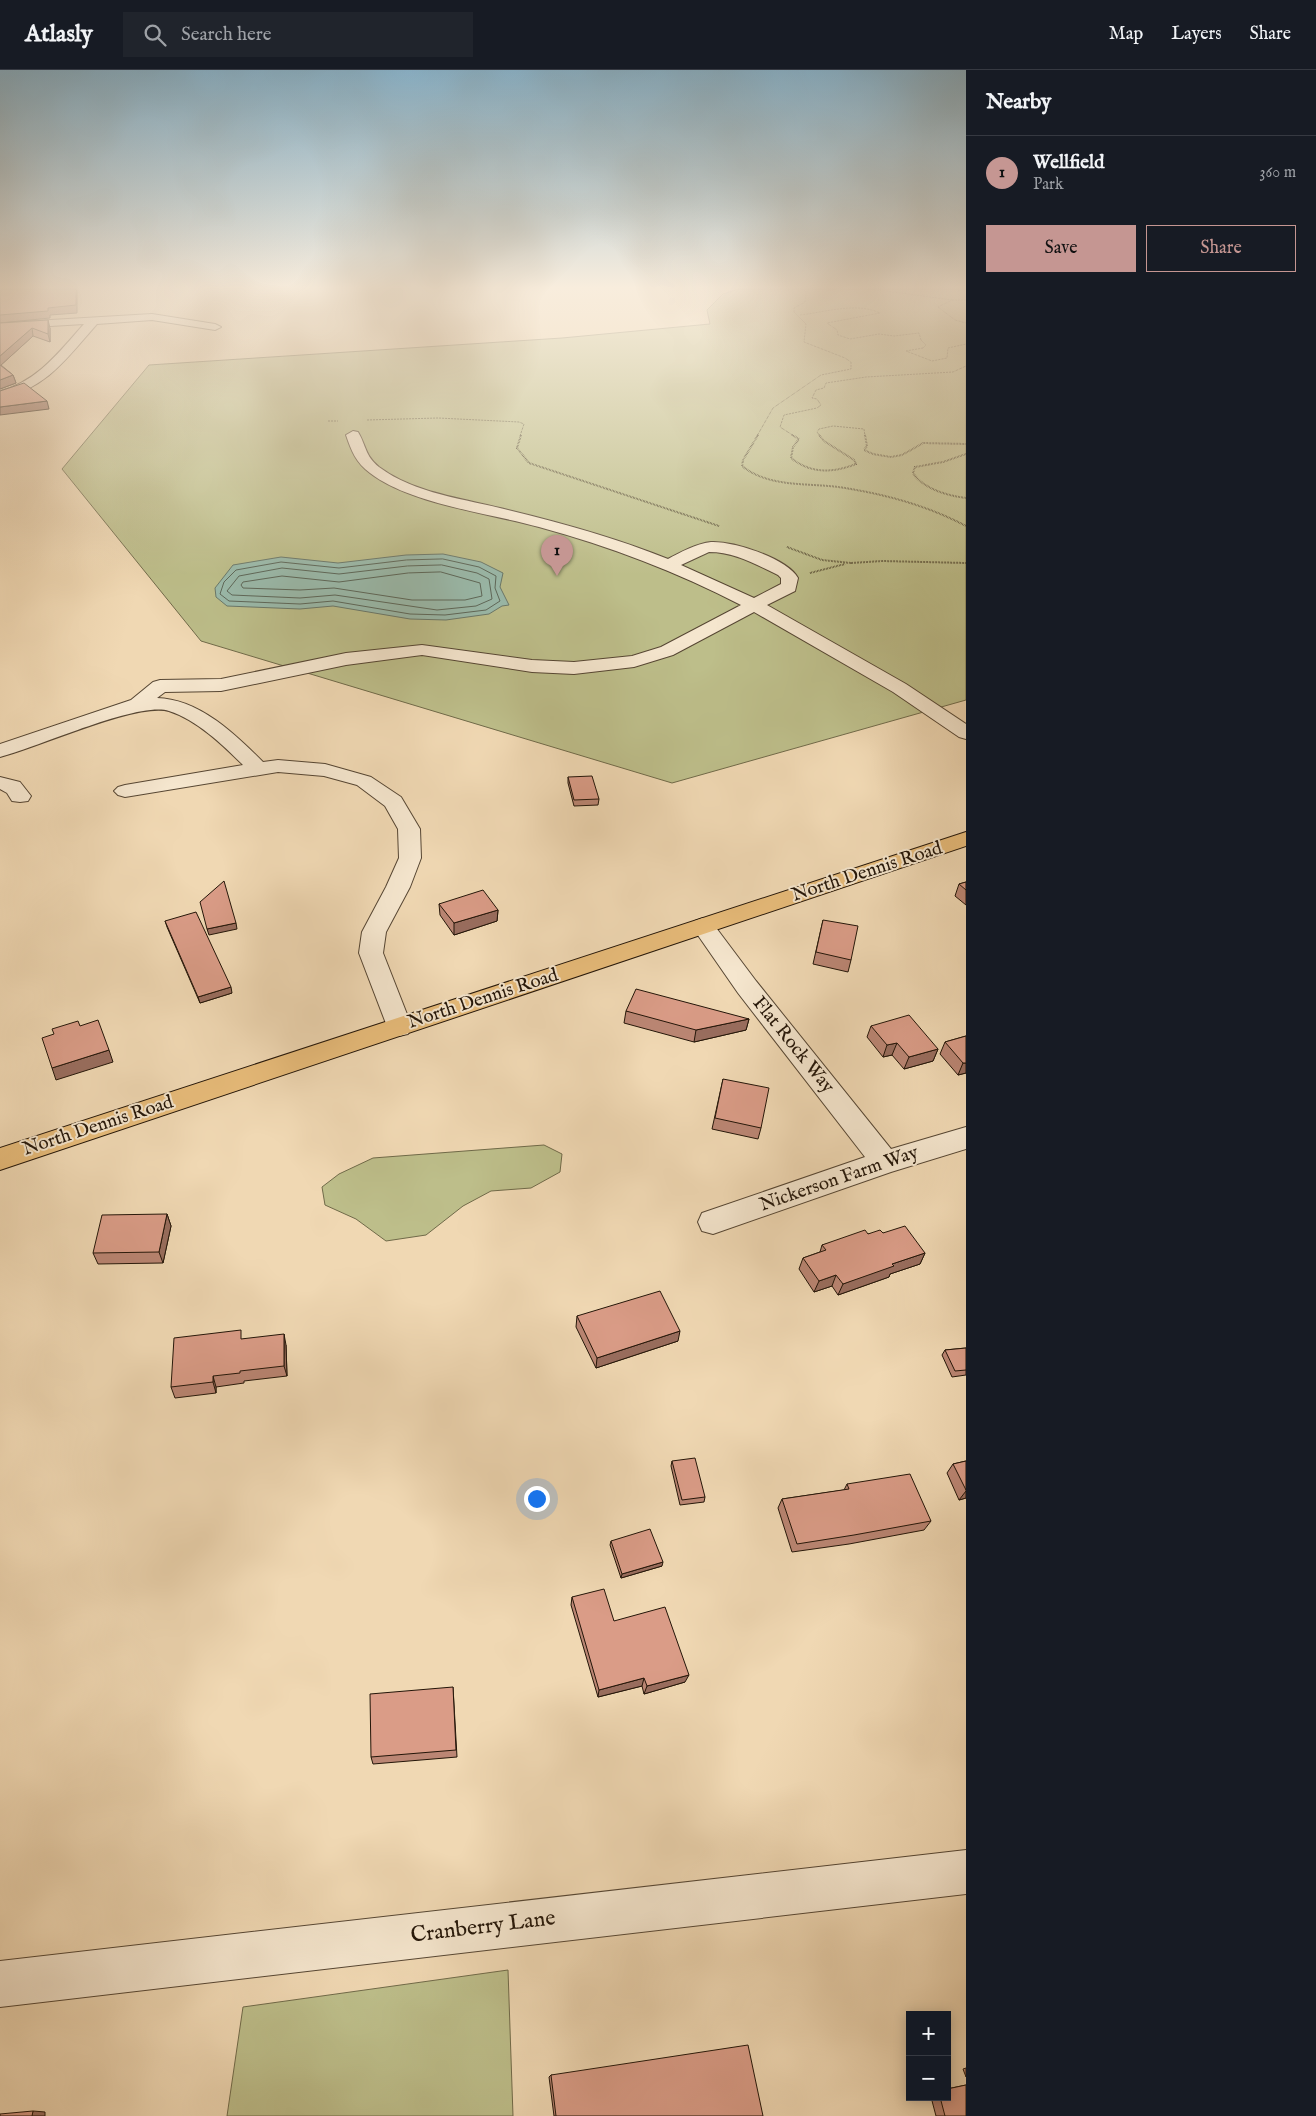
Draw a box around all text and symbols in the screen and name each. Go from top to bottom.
search box [123,12,473,57]
text: Atlasly [25,19,93,50]
icon: search [141,21,169,49]
text: Search here [181,23,271,47]
text: Map [1109,23,1143,46]
text: Layers [1171,23,1222,46]
text: Share [1250,23,1291,46]
text: Nearby [986,89,1051,116]
text: Wellfield [1033,151,1104,175]
text: 1 [999,163,1005,183]
text: 360 m [1260,163,1296,183]
text: Park [1033,175,1063,195]
button: Save [986,225,1136,272]
button: Share [1146,225,1296,272]
pin: 1 [541,535,573,576]
street label: North Dennis Road [789,836,946,908]
street label: North Dennis Road [405,963,562,1035]
street label: Flat Rock Way [747,992,840,1099]
street label: North Dennis Road [20,1090,177,1162]
street label: Nickerson Farm Way [756,1140,922,1217]
your location [524,1486,550,1512]
street label: Cranberry Lane [409,1904,557,1950]
map controls [906,2011,951,2101]
button: + [906,2011,951,2056]
button: − [906,2056,951,2101]

